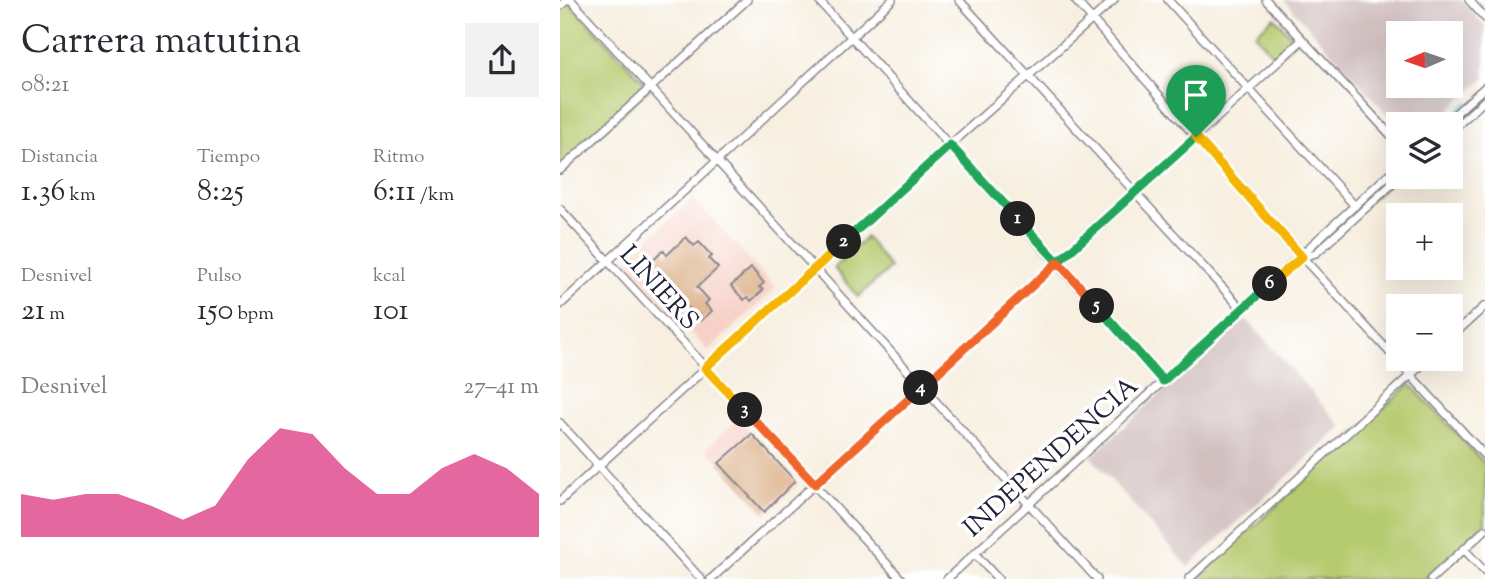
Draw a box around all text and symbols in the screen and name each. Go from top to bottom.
text: Carrera matutina [21,16,301,70]
north arrow [1386,21,1463,98]
map controls [1386,21,1463,371]
button: share [465,23,539,97]
pin [1166,65,1226,137]
text: 08:21 [21,69,69,102]
icon: arrive [1177,76,1215,114]
button: layers [1386,112,1463,189]
text: Distancia [21,144,98,171]
text: Tiempo [197,144,260,171]
text: Ritmo [373,144,424,171]
text: 1.36 [21,171,66,214]
text: 8:25 [197,171,244,214]
text: 6:11 [373,171,416,214]
text: km [66,182,96,209]
text: /km [416,182,454,209]
pin: 1 [1000,202,1036,236]
button: + [1386,203,1463,280]
text: 1 [1014,205,1021,232]
pin: 2 [826,224,862,260]
text: 2 [839,228,848,255]
street label: LINIERS [610,238,706,339]
text: Desnivel [21,263,92,290]
text: Pulso [197,263,242,290]
text: kcal [373,263,406,290]
pin: 6 [1252,266,1288,302]
text: 6 [1265,270,1274,297]
pin: 5 [1080,288,1114,324]
text: 21 [21,290,45,333]
text: 150 [197,290,233,333]
text: 101 [373,290,409,333]
text: 5 [1093,292,1100,319]
button: − [1386,294,1463,371]
text: m [45,301,65,328]
text: bpm [233,301,274,328]
street label: INDEPENDENCIA [956,369,1147,547]
pin: 4 [904,370,938,406]
text: Desnivel [21,371,107,404]
text: 27–41 m [463,371,539,404]
text: 4 [916,374,925,401]
pin: 3 [728,392,762,428]
text: 3 [741,396,748,423]

